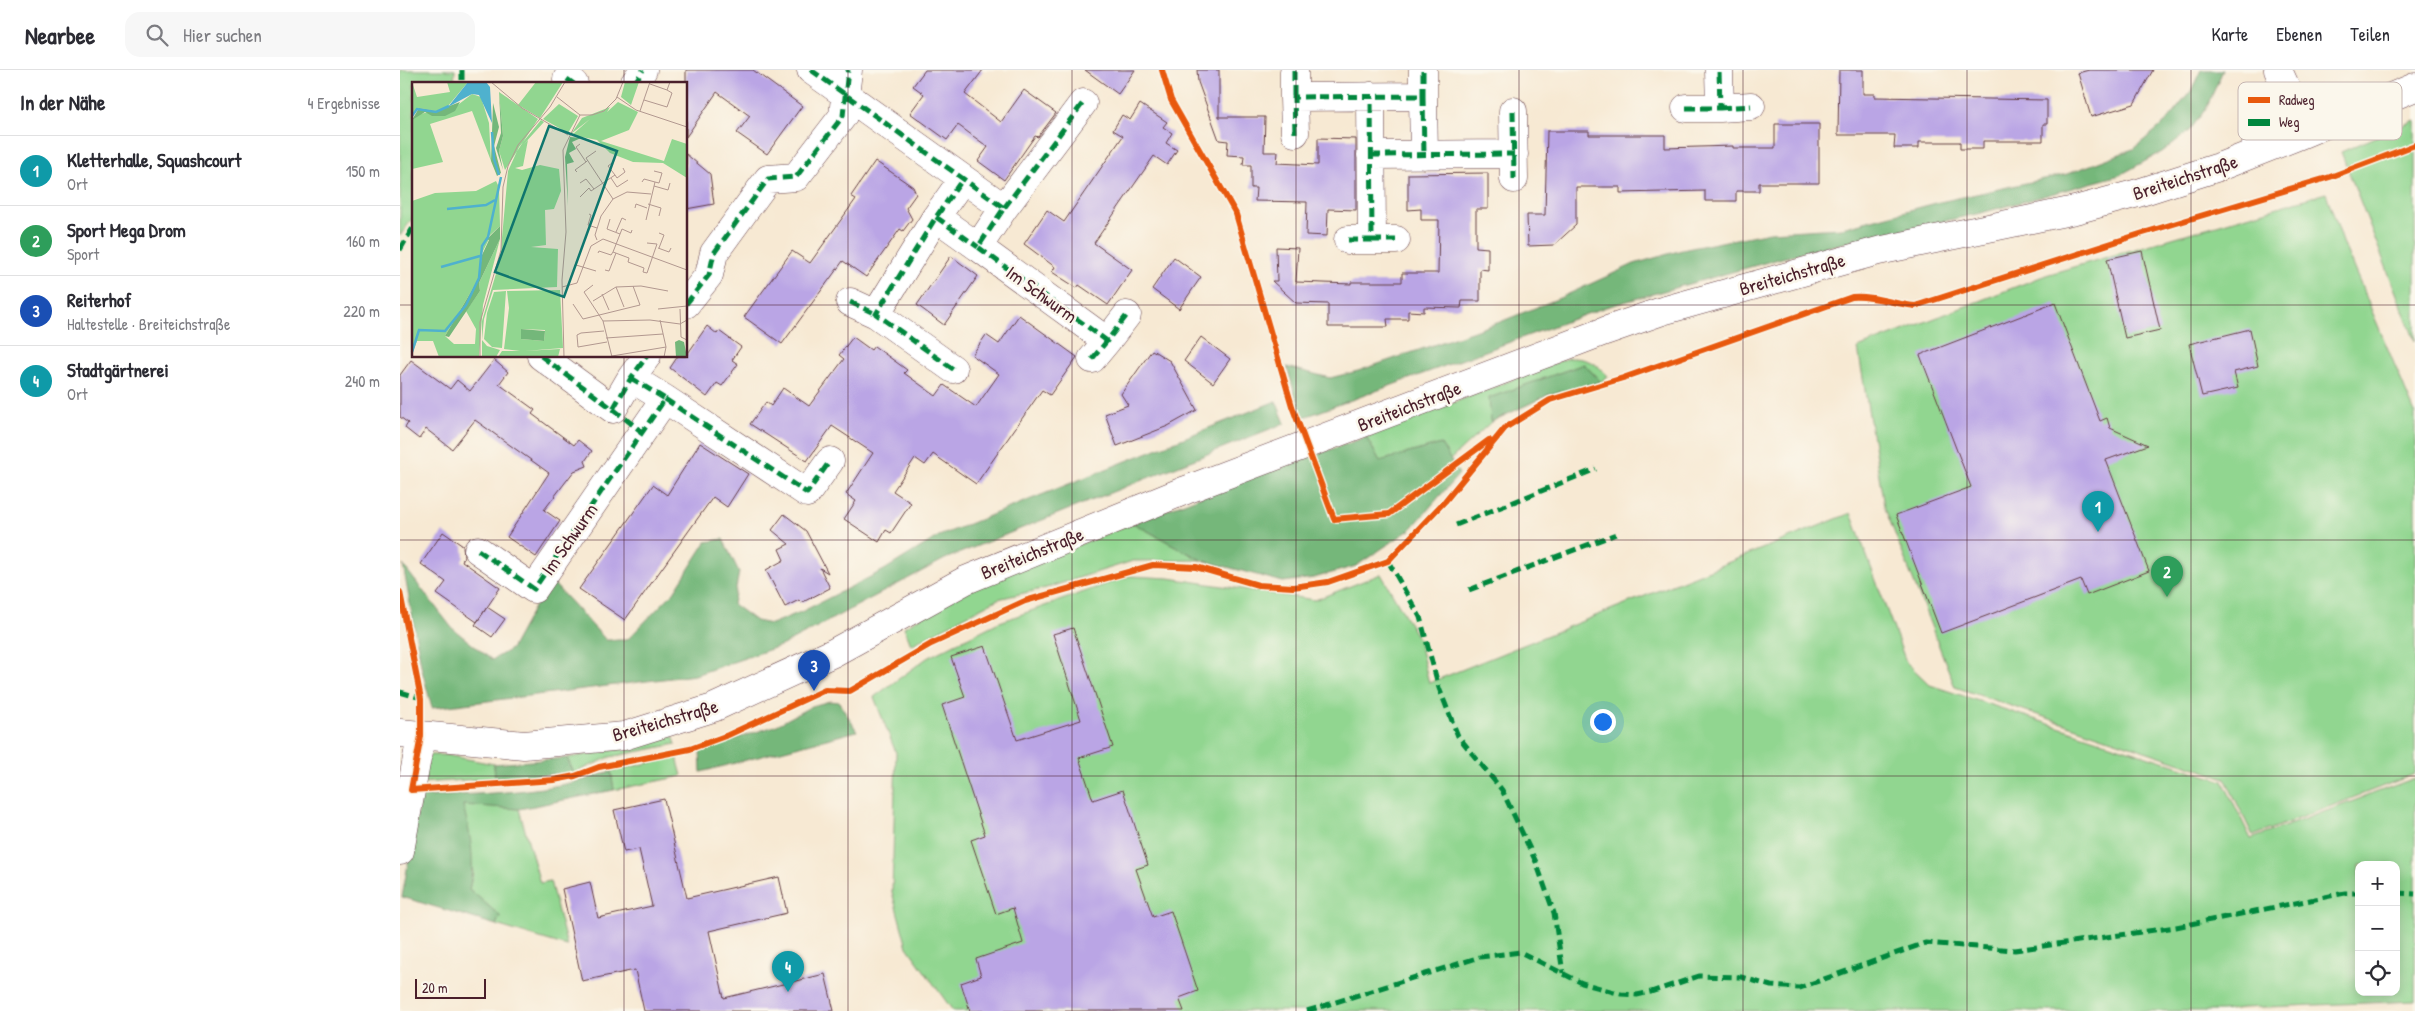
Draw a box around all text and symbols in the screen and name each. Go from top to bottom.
search box [125,12,475,57]
text: Nearbee [25,19,95,51]
icon: search [143,21,171,49]
text: Hier suchen [183,22,262,48]
text: Karte [2212,22,2248,47]
text: Ebenen [2276,22,2322,47]
text: Teilen [2350,22,2390,47]
inset map [412,82,688,358]
legend [2238,82,2402,140]
text: In der Nähe [20,88,105,117]
text: Radweg [2279,90,2315,110]
text: 4 Ergebnisse [308,92,380,114]
text: Weg [2279,112,2299,132]
text: Kletterhalle, Squashcourt [67,147,241,173]
street label: Breiteichstraße [2129,148,2241,206]
text: 1 [33,160,39,182]
text: 150 m [346,160,380,182]
text: Ort [67,173,88,195]
text: Sport Mega Drom [67,217,186,243]
text: 2 [32,230,40,252]
text: 160 m [346,230,380,252]
text: Sport [67,243,99,265]
street label: Breiteichstraße [1736,246,1848,301]
street label: Im Schwurm [1001,259,1083,329]
text: Reiterhof [67,287,131,313]
text: 3 [32,300,40,322]
text: 220 m [343,300,380,322]
text: Haltestelle · Breiteichstraße [67,313,230,335]
text: Stadtgärtnerei [67,357,169,383]
text: 4 [33,370,39,392]
text: 240 m [345,370,380,392]
street label: Breiteichstraße [1354,374,1465,438]
text: Ort [67,383,88,405]
pin: 1 [2082,491,2114,532]
street label: Im Schwurm [535,498,603,580]
street label: Breiteichstraße [977,520,1088,585]
pin: 2 [2151,556,2183,597]
pin: 3 [798,650,830,691]
street label: Breiteichstraße [609,692,721,747]
your location [1590,709,1616,735]
map controls [2355,861,2400,996]
button: + [2355,861,2400,906]
button: − [2355,906,2400,951]
pin: 4 [772,951,804,992]
button: locate [2355,951,2400,996]
scale bar [415,976,486,999]
text: 20 m [422,978,448,997]

